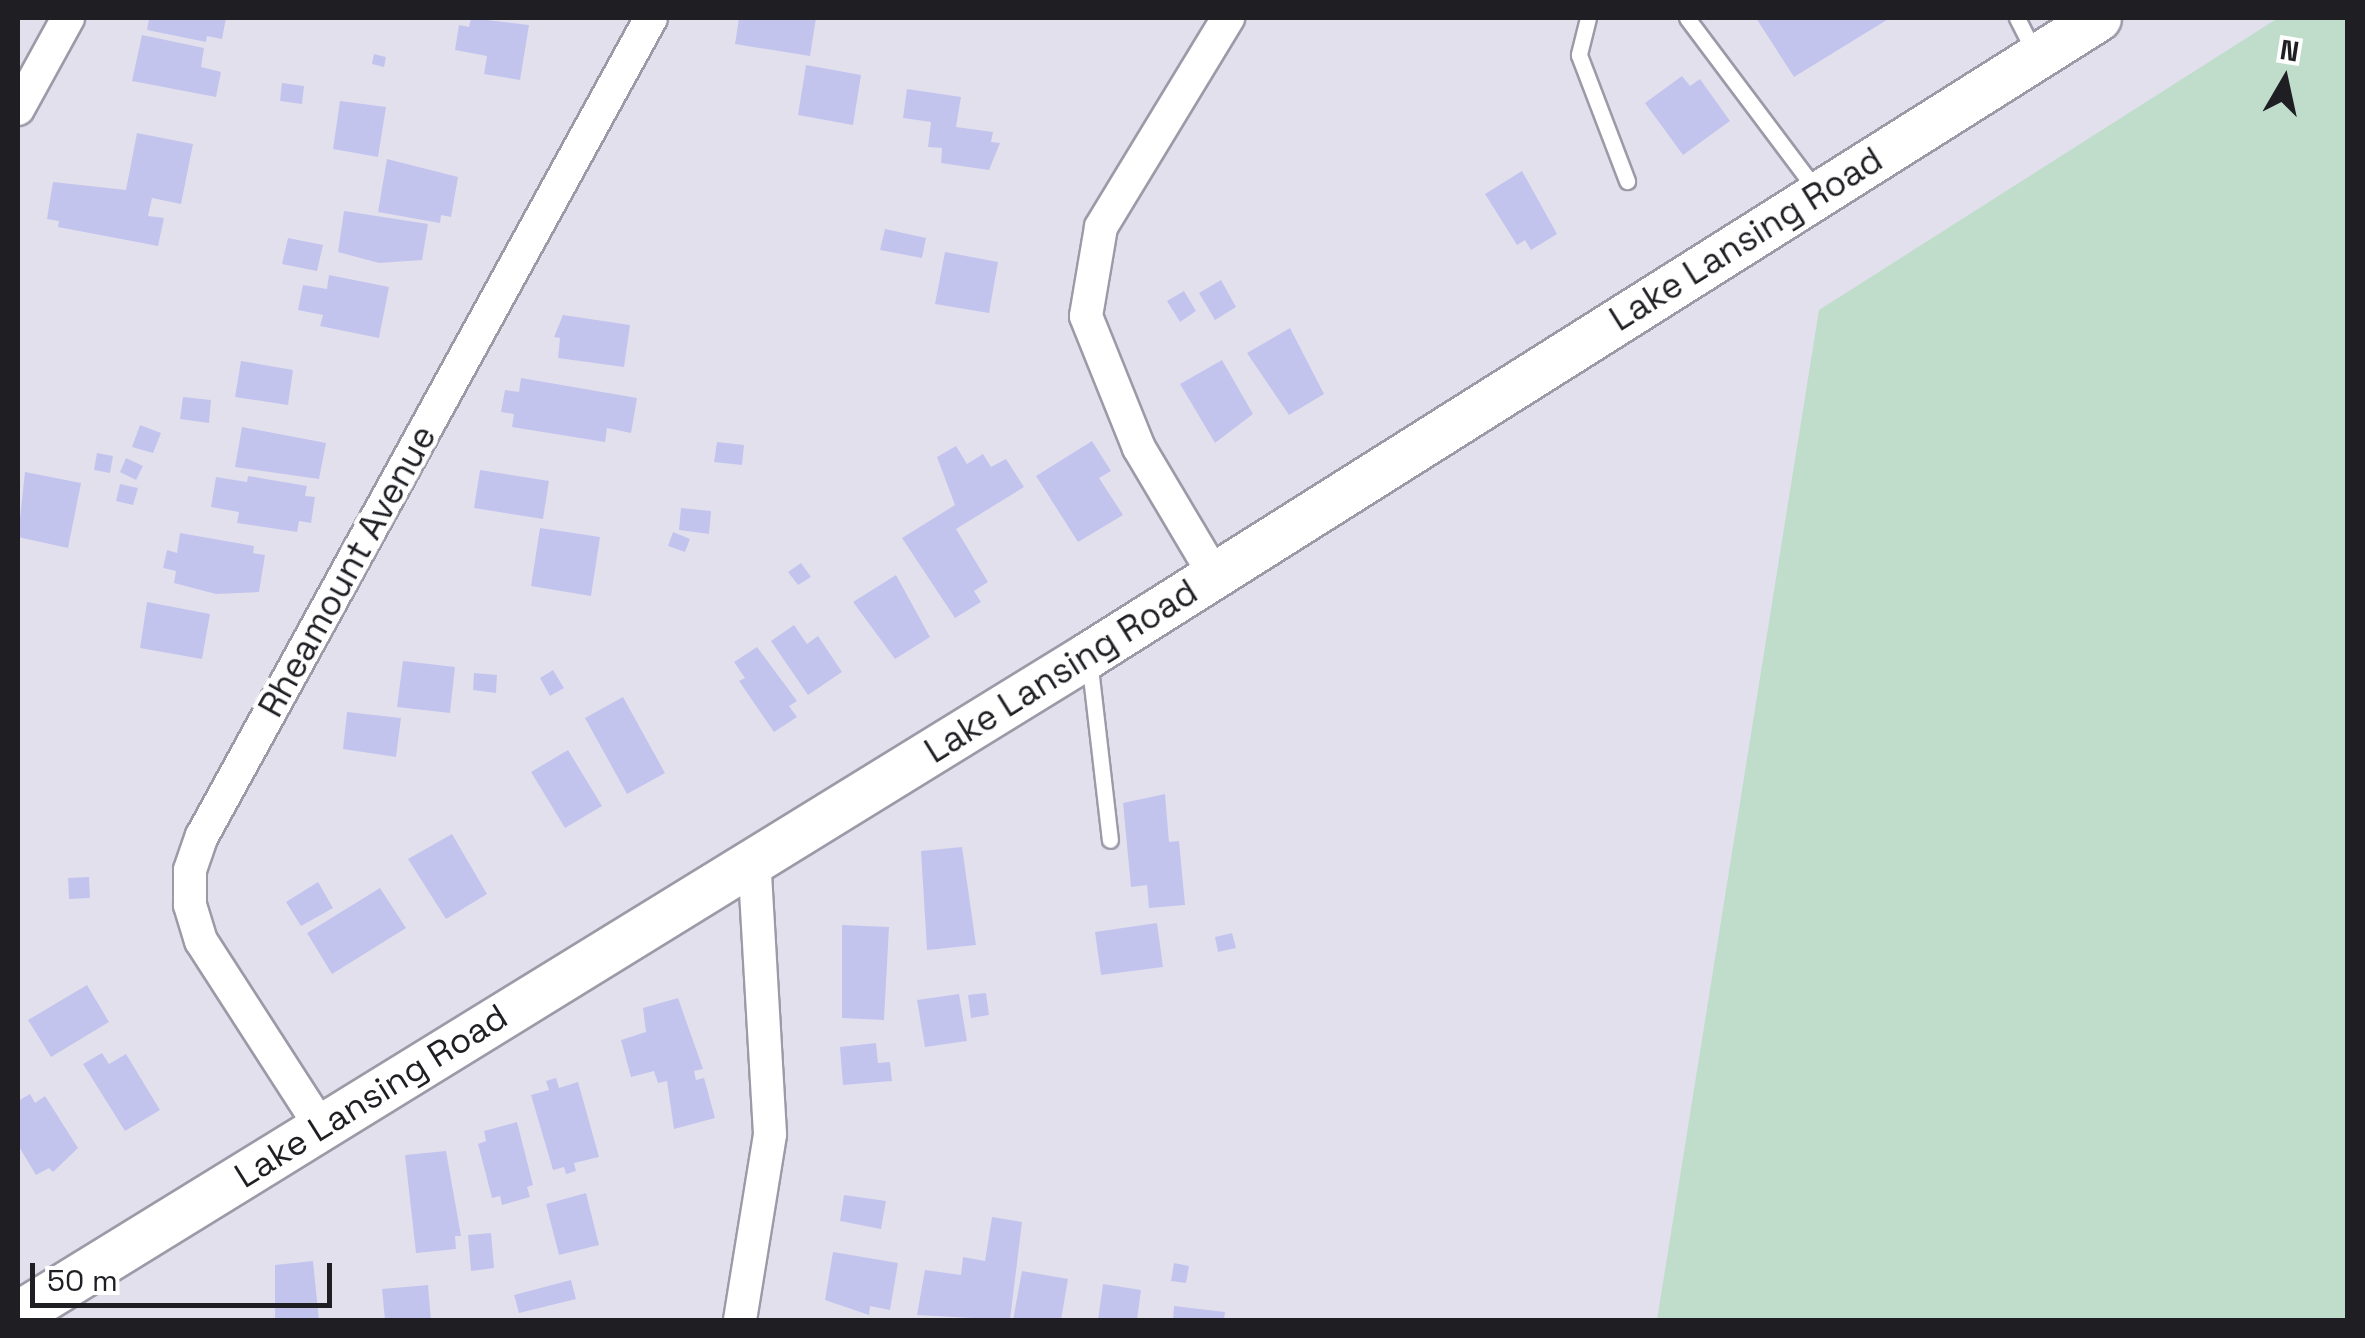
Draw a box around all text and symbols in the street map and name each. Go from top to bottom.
north arrow [2235,30,2335,130]
text: N [2278,31,2302,70]
street label: Lake Lansing Road [1602,138,1890,340]
street label: Rheamount Avenue [249,418,445,724]
street label: Lake Lansing Road [917,570,1205,772]
street label: Lake Lansing Road [227,995,515,1197]
scale bar [35,1243,338,1305]
text: 50 m [47,1261,118,1300]

